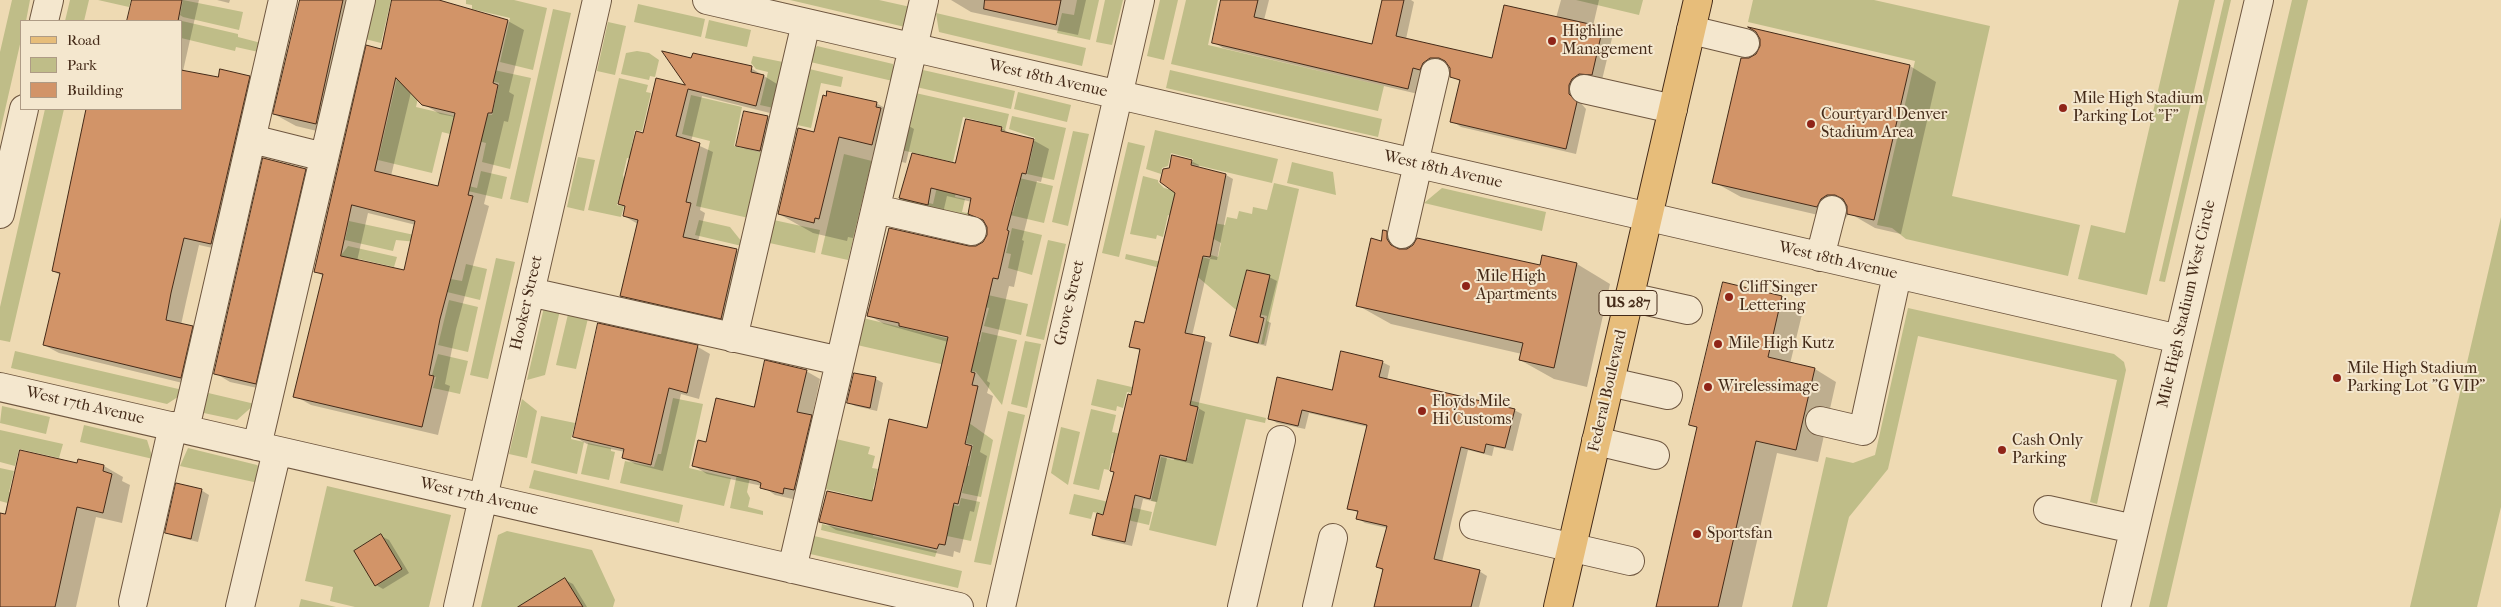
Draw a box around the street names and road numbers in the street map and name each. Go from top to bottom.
street label: West 18th Avenue [987,56,1109,102]
street label: West 18th Avenue [1382,147,1504,193]
street label: Mile High Stadium West Circle [2154,198,2220,410]
street label: West 18th Avenue [1777,238,1899,284]
street label: Hooker Street [507,254,547,352]
street label: Grove Street [1051,258,1089,348]
road number: US 287 [1599,290,1657,316]
street label: Federal Boulevard [1585,328,1631,454]
street label: West 17th Avenue [24,383,146,429]
street label: West 17th Avenue [418,474,540,520]

